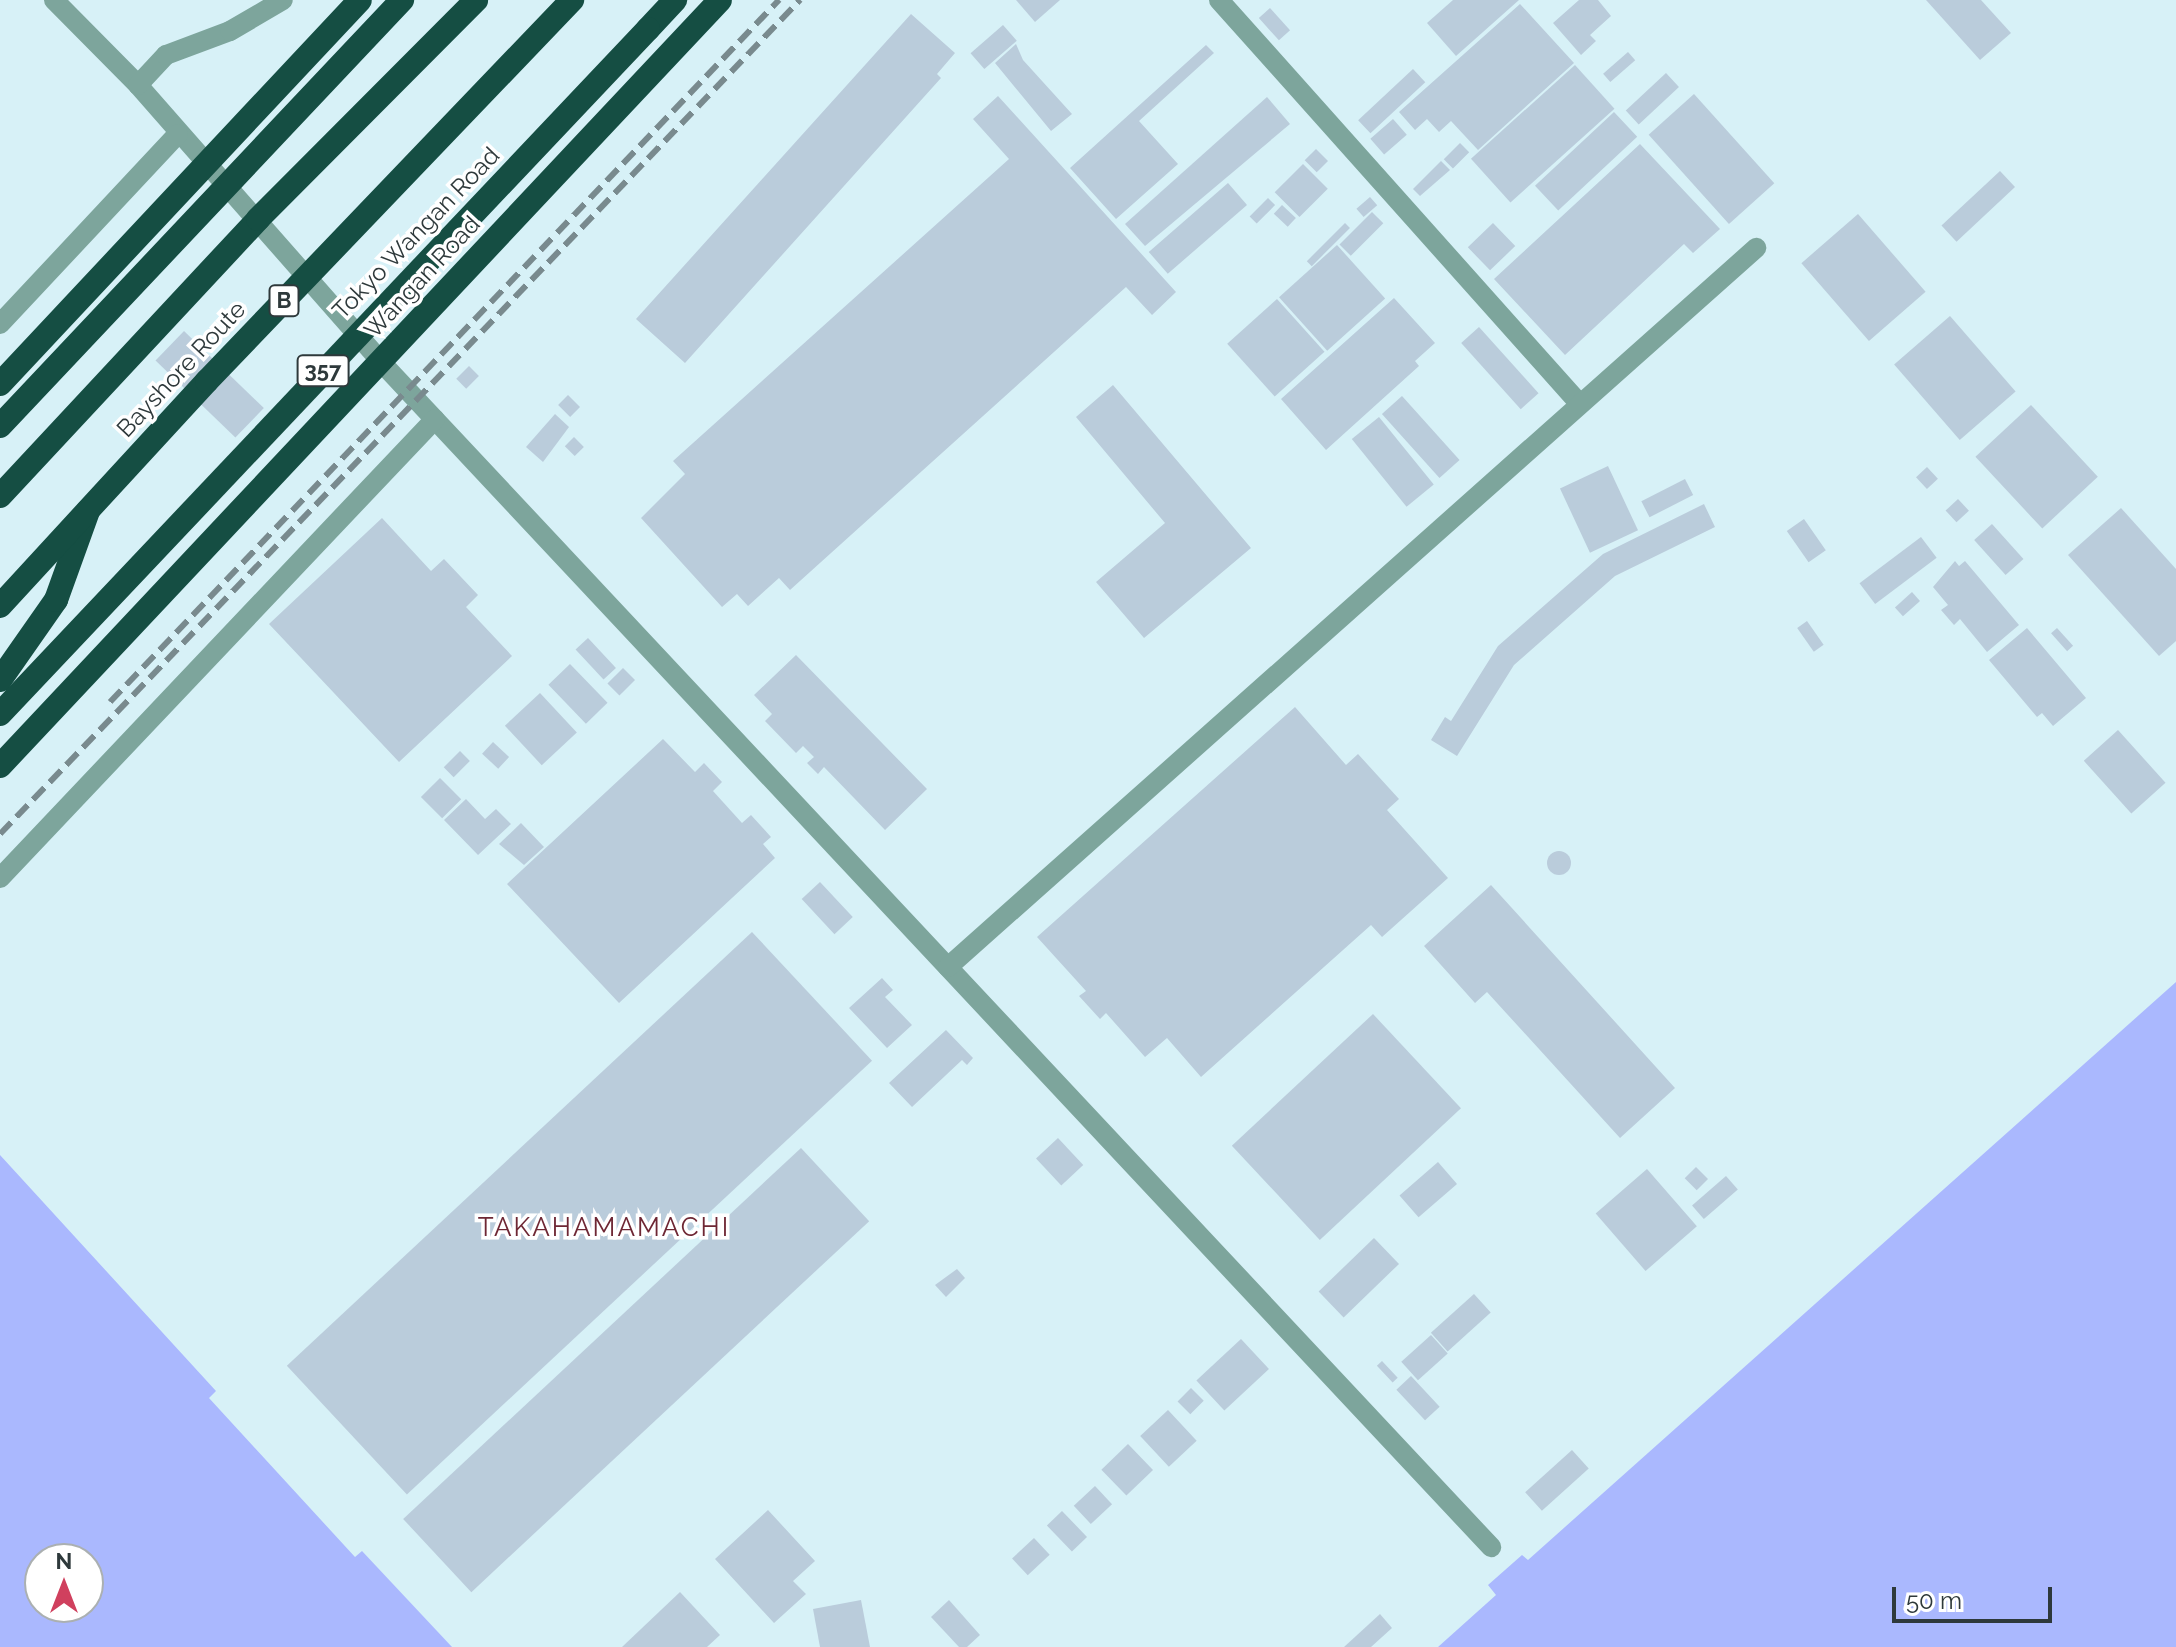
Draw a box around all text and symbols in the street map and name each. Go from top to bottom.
street label: Tokyo Wangan Road [326,141,506,325]
street label: Wangan Road [358,210,486,344]
road number: B [268,283,300,319]
street label: Bayshore Route [111,295,251,443]
road number: 357 [295,353,351,389]
district label: TAKAHAMAMACHI [478,1212,730,1244]
north arrow [24,1543,104,1623]
text: N [56,1548,72,1574]
scale bar [1896,1571,2056,1621]
text: 50 m [1906,1586,1962,1615]

